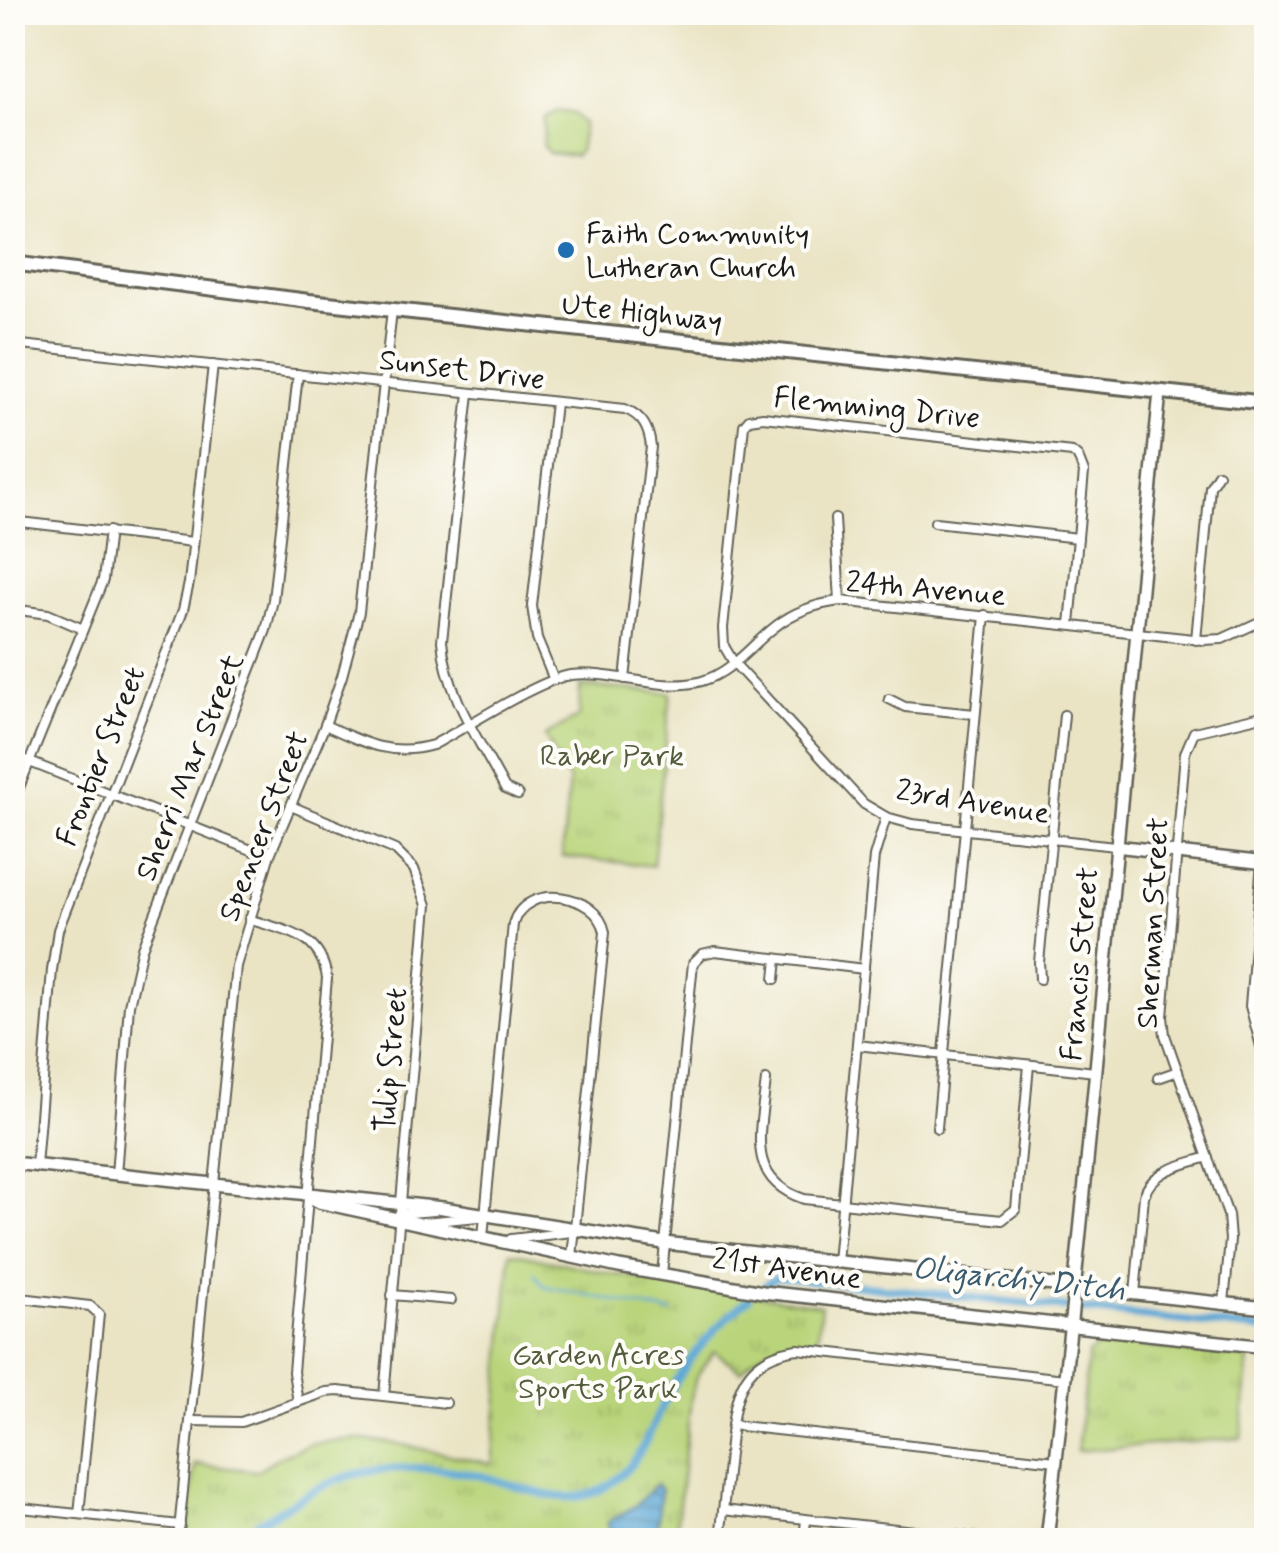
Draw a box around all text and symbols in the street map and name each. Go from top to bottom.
place label: Faith Community Lutheran Church [586,215,809,288]
marker: Faith Community Lutheran Church [555,239,577,261]
street label: Ute Highway [559,286,724,343]
street label: Sunset Drive [377,341,547,400]
street label: Flemming Drive [772,378,982,441]
street label: 24th Avenue [844,563,1007,616]
street label: Sherri Mar Street [127,648,254,887]
street label: Frontier Street [48,661,155,852]
street label: Spencer Street [210,726,319,927]
park label: Raber Park [540,737,684,776]
street label: 23rd Avenue [893,771,1052,834]
street label: Sherman Street [1128,816,1179,1030]
street label: Francis Street [1053,866,1108,1063]
street label: Tulip Street [366,986,417,1134]
street label: 21st Avenue [710,1240,864,1299]
water label: Oligarchy Ditch [910,1248,1127,1312]
park label: Garden Acres Sports Park [512,1336,684,1409]

